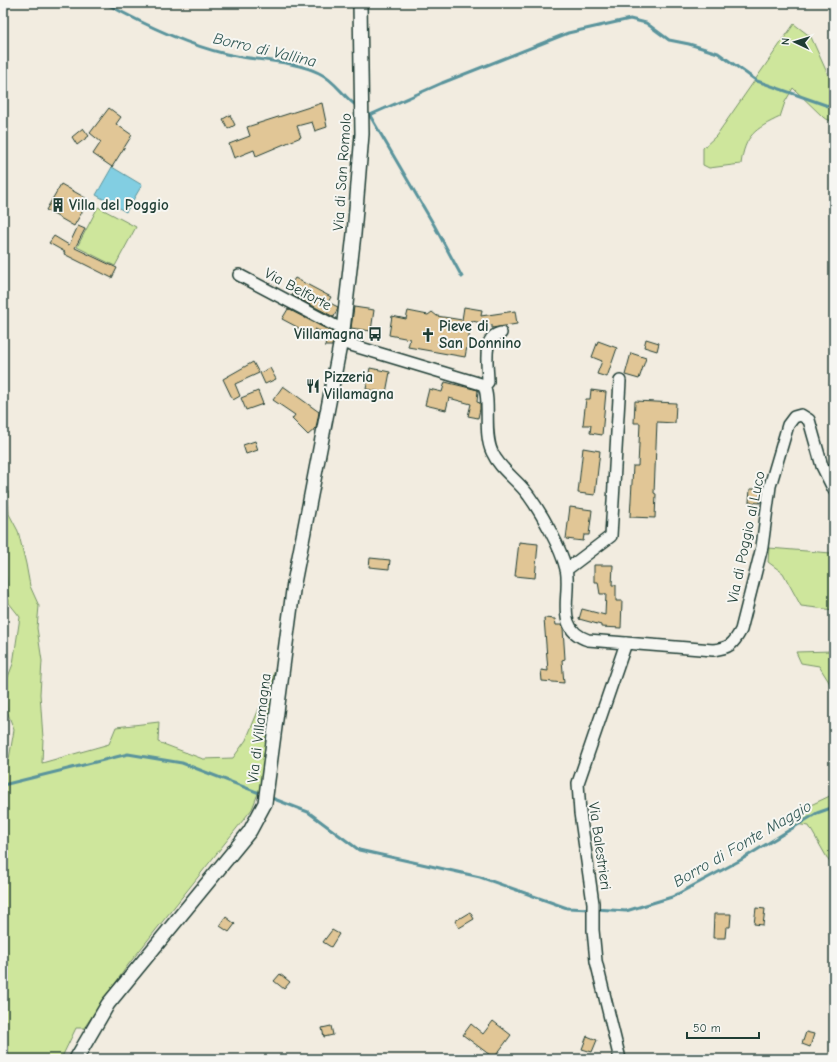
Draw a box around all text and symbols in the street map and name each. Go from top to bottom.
north arrow [775,22,815,62]
water label: Borro di Vallina [211,29,318,71]
text: N [779,37,792,45]
street label: Via di San Romolo [329,112,355,232]
place label: Villa del Poggio [69,196,169,214]
building icon: Villa del Poggio [50,197,66,213]
street label: Via Belforte [261,264,335,314]
place label: Pieve di San Donnino [439,317,521,352]
place label: Villamagna [294,325,364,343]
bus stop icon: Villamagna [367,326,383,342]
church icon: Pieve di San Donnino [420,327,436,343]
place label: Pizzeria Villamagna [324,368,394,403]
restaurant icon: Pizzeria Villamagna [305,378,321,394]
street label: Via di Poggio al Luco [723,469,769,605]
street label: Via di Villamagna [243,672,275,784]
water label: Borro di Fonte Maggio [670,797,815,891]
street label: Via Balestrieri [585,801,615,891]
scale bar [687,1014,759,1040]
text: 50 m [693,1021,721,1035]

